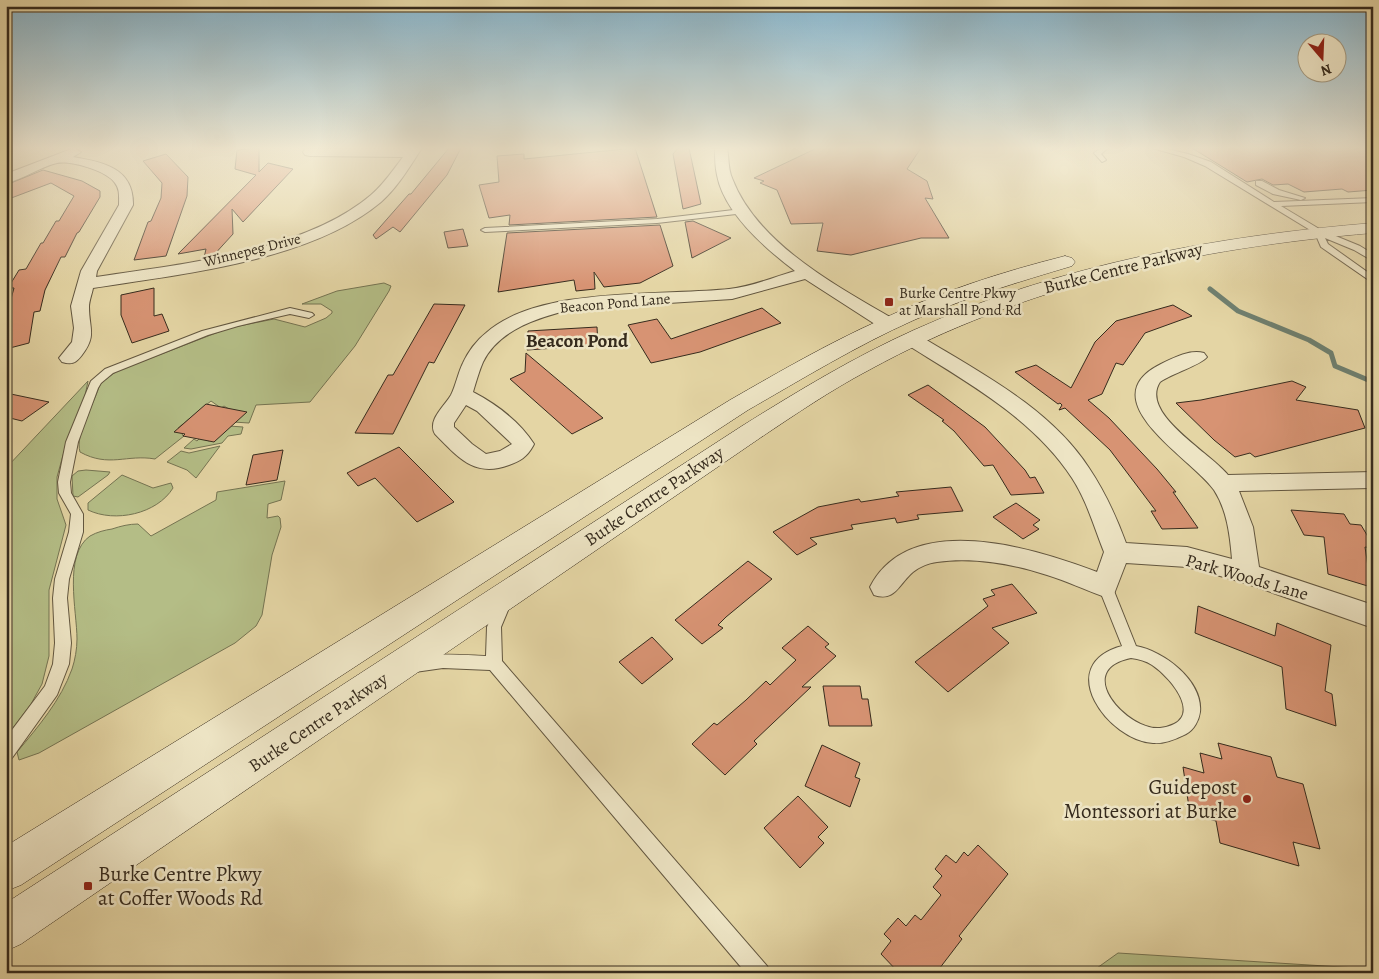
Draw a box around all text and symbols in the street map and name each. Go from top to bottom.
north arrow [1296,32,1346,82]
text: N [1318,59,1334,80]
street label: Winnepeg Drive [200,228,303,272]
street label: Burke Centre Parkway [1041,236,1206,299]
place label: Burke Centre Pkwy at Marshall Pond Rd [899,283,1023,320]
street label: Beacon Pond Lane [559,288,672,318]
marker: Burke Centre Pkwy at Marshall Pond Rd [883,296,895,308]
district label: Beacon Pond [526,328,629,354]
street label: Burke Centre Parkway [580,440,729,552]
street label: Park Woods Lane [1183,548,1311,606]
street label: Burke Centre Parkway [244,666,393,778]
place label: Guidepost Montessori at Burke [1064,773,1237,825]
marker: Guidepost Montessori at Burke [1241,793,1253,805]
place label: Burke Centre Pkwy at Coffer Woods Rd [98,860,264,912]
marker: Burke Centre Pkwy at Coffer Woods Rd [82,880,94,892]

